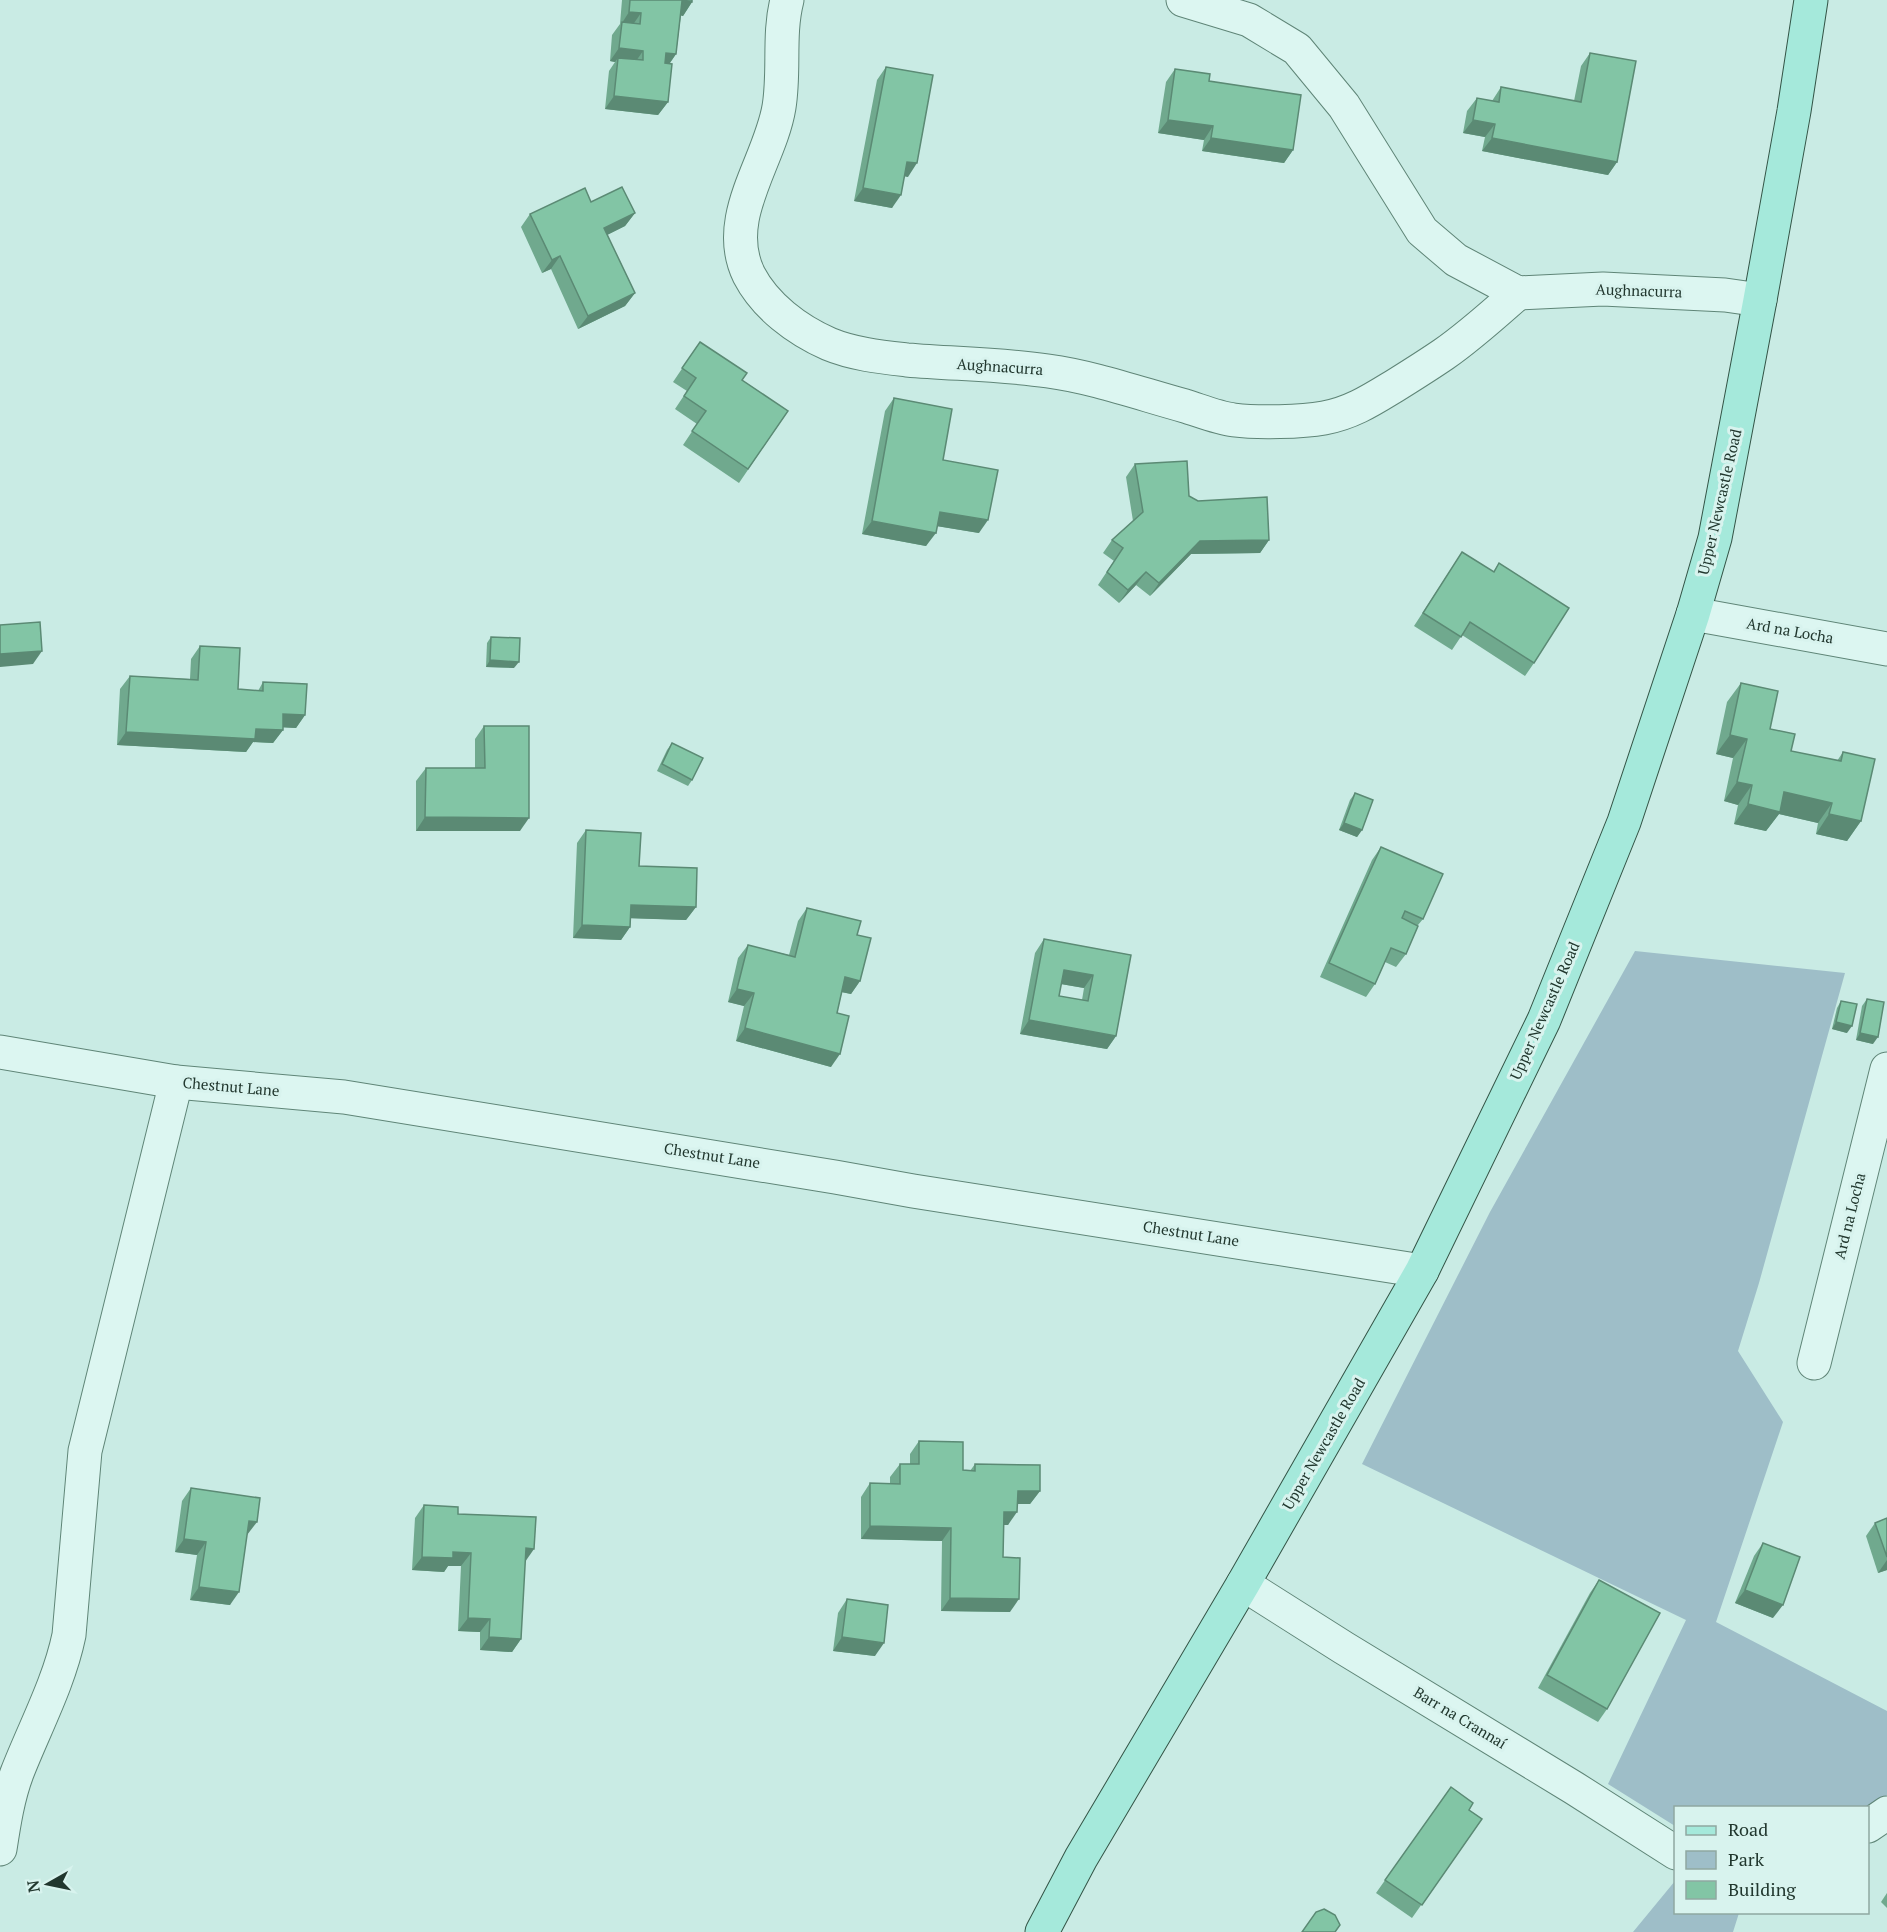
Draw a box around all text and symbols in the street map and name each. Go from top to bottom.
street label: Aughnacurra [1595,278,1683,302]
street label: Aughnacurra [956,353,1044,379]
street label: Upper Newcastle Road [1693,427,1746,577]
street label: Ard na Locha [1745,613,1836,648]
street label: Upper Newcastle Road [1505,938,1584,1083]
street label: Chestnut Lane [182,1072,280,1100]
street label: Chestnut Lane [663,1138,762,1172]
street label: Ard na Locha [1829,1170,1869,1261]
street label: Chestnut Lane [1142,1216,1241,1250]
street label: Upper Newcastle Road [1277,1374,1369,1513]
street label: Barr na Crannaí [1410,1682,1511,1753]
legend [1674,1806,1869,1914]
text: Road [1728,1817,1768,1841]
text: Park [1728,1847,1765,1871]
north arrow [18,1854,78,1914]
text: Building [1728,1877,1796,1901]
text: N [21,1879,45,1894]

